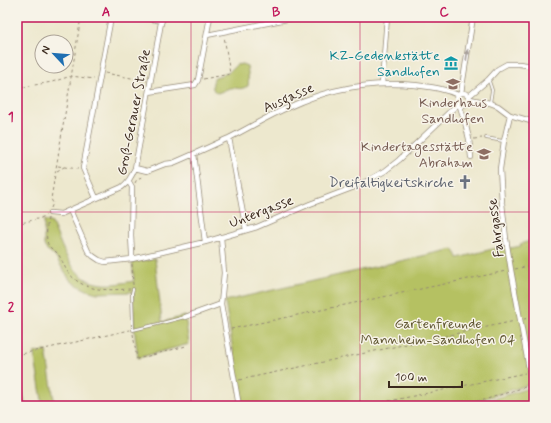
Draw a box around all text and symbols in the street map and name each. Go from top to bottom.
text: A [102,4,110,21]
text: B [272,4,281,21]
text: C [439,4,449,21]
north arrow [34,34,74,74]
text: N [38,44,54,56]
street label: Groß-Gerauer Straße [113,47,155,177]
place label: KZ-Gedenkstätte Sandhofen [329,47,440,81]
one-way arrow [464,49,470,61]
museum icon: KZ-Gedenkstätte Sandhofen [443,55,459,71]
school or university icon: Kinderhaus Sandhofen [445,76,461,92]
street label: Ausgasse [260,79,318,119]
place label: Kinderhaus Sandhofen [419,94,488,128]
text: 1 [8,109,14,126]
place label: Kindertagesstätte Abraham [361,138,473,172]
school or university icon: Kindertagesstätte Abraham [476,146,492,162]
place label: Dreifaltigkeitskirche [329,174,454,192]
church icon: Dreifaltigkeitskirche [457,174,473,190]
street label: Untergasse [227,191,296,232]
street label: Fahrgasse [483,197,509,258]
text: 2 [8,299,15,316]
park label: Gartenfreunde Mannheim-Sandhofen 04 [361,315,516,349]
scale bar [389,363,462,389]
text: 100 m [395,370,427,386]

